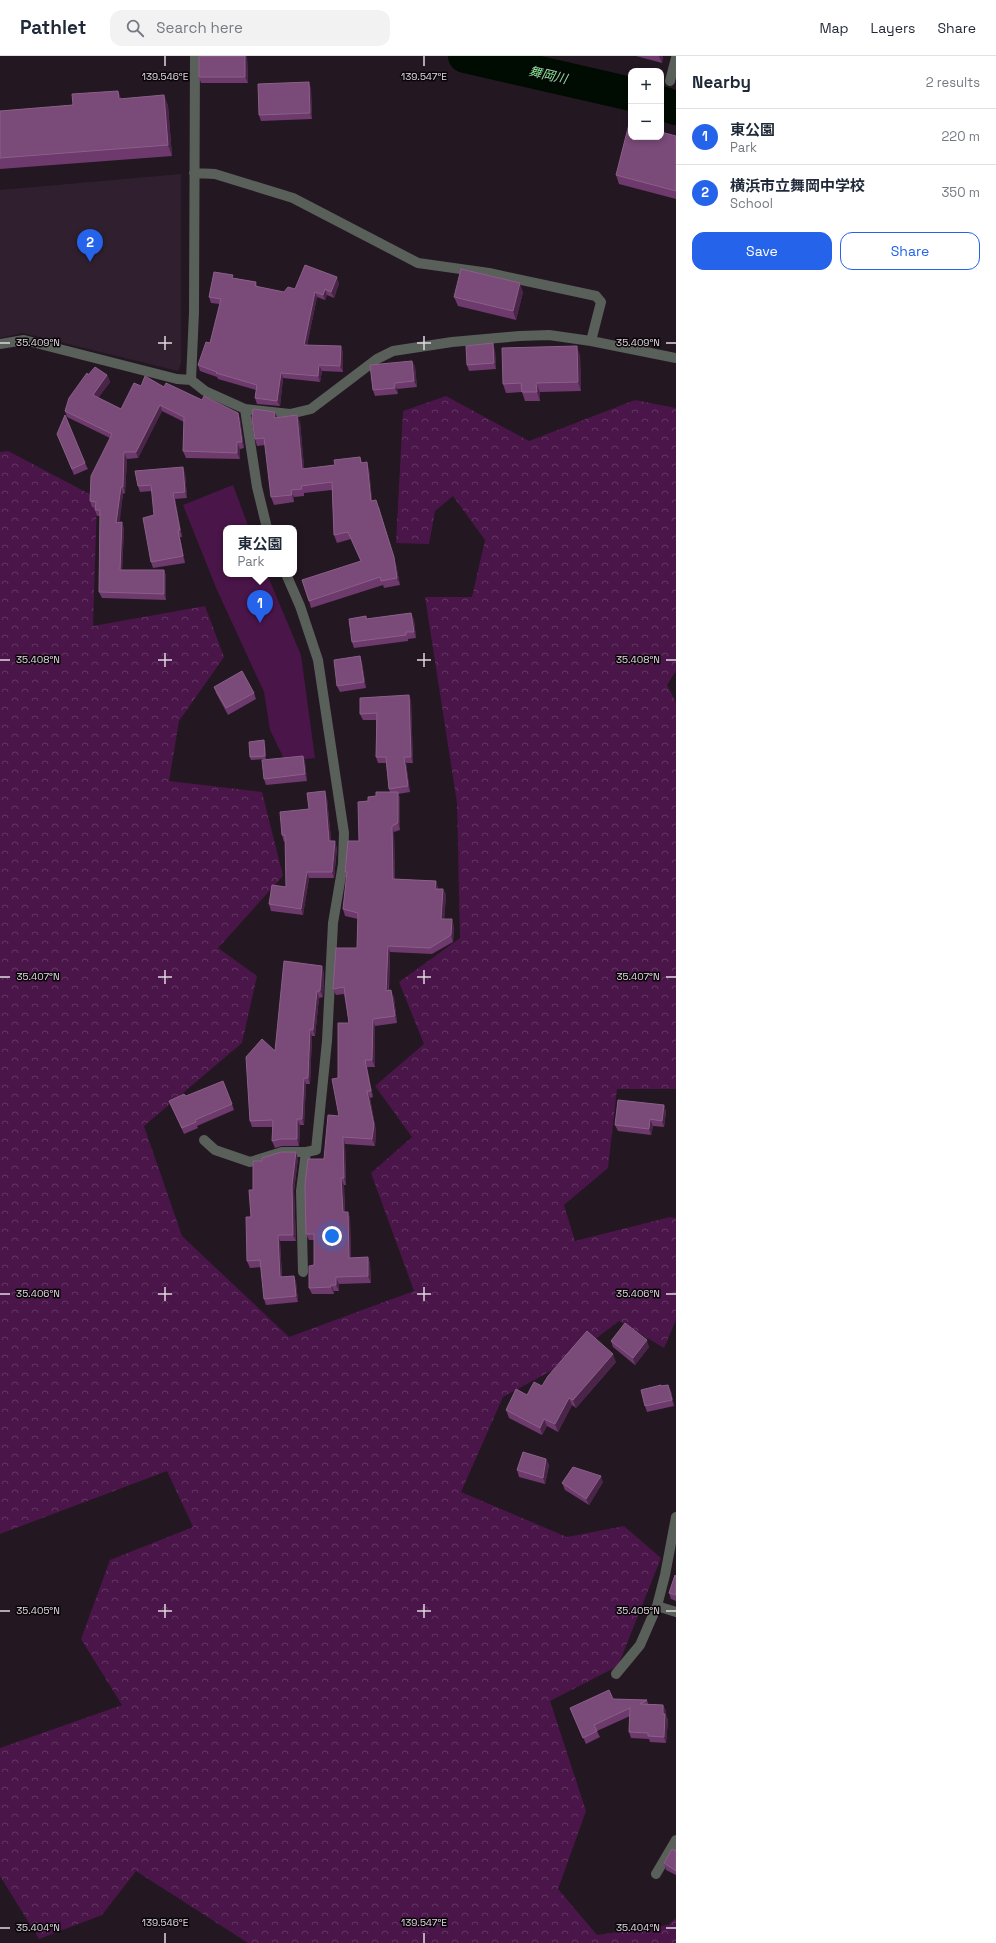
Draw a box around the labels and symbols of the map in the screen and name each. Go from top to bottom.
water label: 舞岡川 [527,62,571,88]
text: 139.546°E [142,70,189,83]
text: 139.547°E [401,70,447,83]
pin: 2 [77,229,103,262]
text: 35.409°N [16,336,60,349]
text: 35.409°N [616,336,660,349]
pin: 1 [247,590,273,623]
text: 35.408°N [16,653,60,666]
text: 35.408°N [616,653,660,666]
text: 35.407°N [16,970,60,983]
text: 35.407°N [616,970,660,983]
your location [322,1226,342,1246]
text: 35.406°N [16,1287,60,1300]
text: 35.406°N [616,1287,660,1300]
text: 35.405°N [16,1604,60,1617]
text: 35.405°N [616,1604,660,1617]
text: 139.546°E [142,1916,189,1929]
text: 139.547°E [401,1916,447,1929]
text: 35.404°N [16,1921,60,1934]
text: 35.404°N [616,1921,660,1934]

